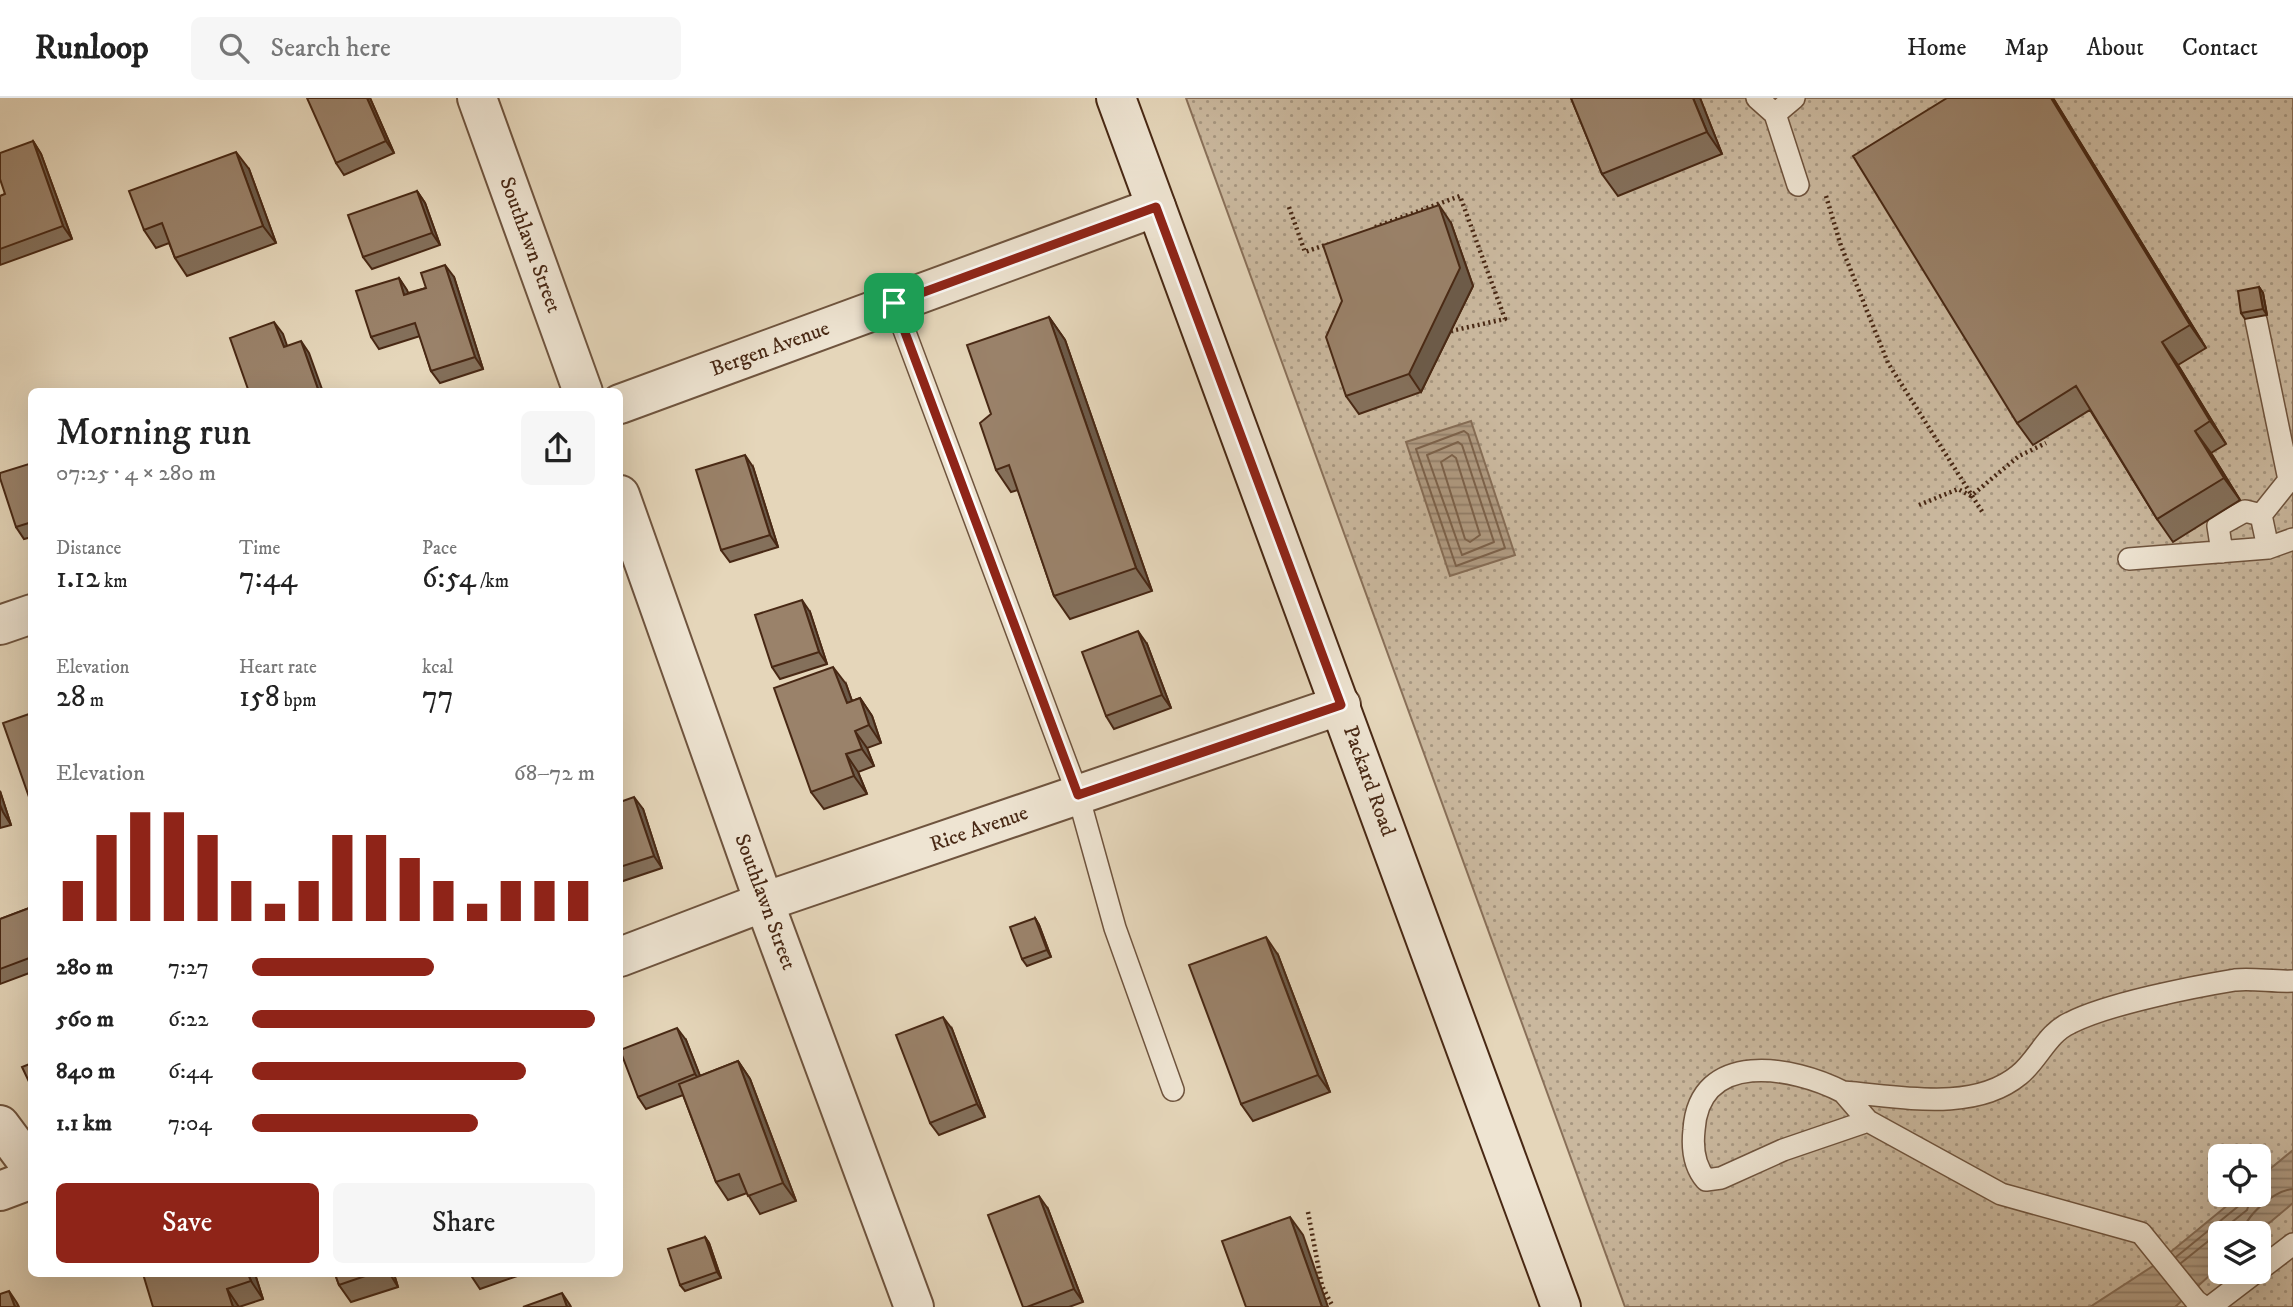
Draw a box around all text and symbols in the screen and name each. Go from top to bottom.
search box [191,17,681,80]
text: Runloop [35,28,149,69]
icon: search [215,29,253,67]
text: Search here [271,32,391,65]
text: Home [1907,33,1966,63]
text: Map [2004,33,2049,63]
text: About [2087,33,2144,63]
text: Contact [2182,33,2258,63]
street label: Southlawn Street [493,173,567,317]
pin [864,273,924,333]
icon: arrive [875,284,913,322]
street label: Bergen Avenue [707,315,833,383]
text: Morning run [56,409,251,457]
button: share [521,411,595,485]
text: 07:25 · 4 × 280 m [56,459,216,488]
text: Distance [56,537,121,560]
text: Time [239,537,280,560]
text: Pace [422,537,457,560]
text: 1.12 [56,560,100,597]
text: 7:44 [239,560,297,597]
text: 6:54 [422,560,476,597]
text: km [100,570,128,593]
text: /km [476,570,509,593]
text: Elevation [56,656,130,679]
text: Heart rate [239,656,317,679]
text: kcal [422,656,453,679]
text: 28 [56,679,86,716]
text: 158 [239,679,280,716]
text: 77 [422,679,454,716]
text: m [86,689,104,712]
text: bpm [280,689,316,712]
street label: Packard Road [1337,722,1401,840]
text: Elevation [56,759,145,788]
text: 68–72 m [514,759,595,788]
street label: Rice Avenue [926,800,1032,858]
street label: Southlawn Street [728,830,802,974]
text: 280 m [56,953,113,982]
text: 7:27 [168,953,209,982]
text: 560 m [56,1005,114,1034]
text: 6:22 [168,1005,209,1034]
text: 840 m [56,1057,115,1086]
text: 6:44 [168,1057,212,1086]
text: 1.1 km [56,1109,112,1138]
text: 7:04 [168,1109,212,1138]
map controls [2208,1144,2271,1284]
button: locate [2208,1144,2271,1207]
button: Save [56,1183,319,1263]
button: Share [333,1183,595,1263]
button: layers [2208,1221,2271,1284]

